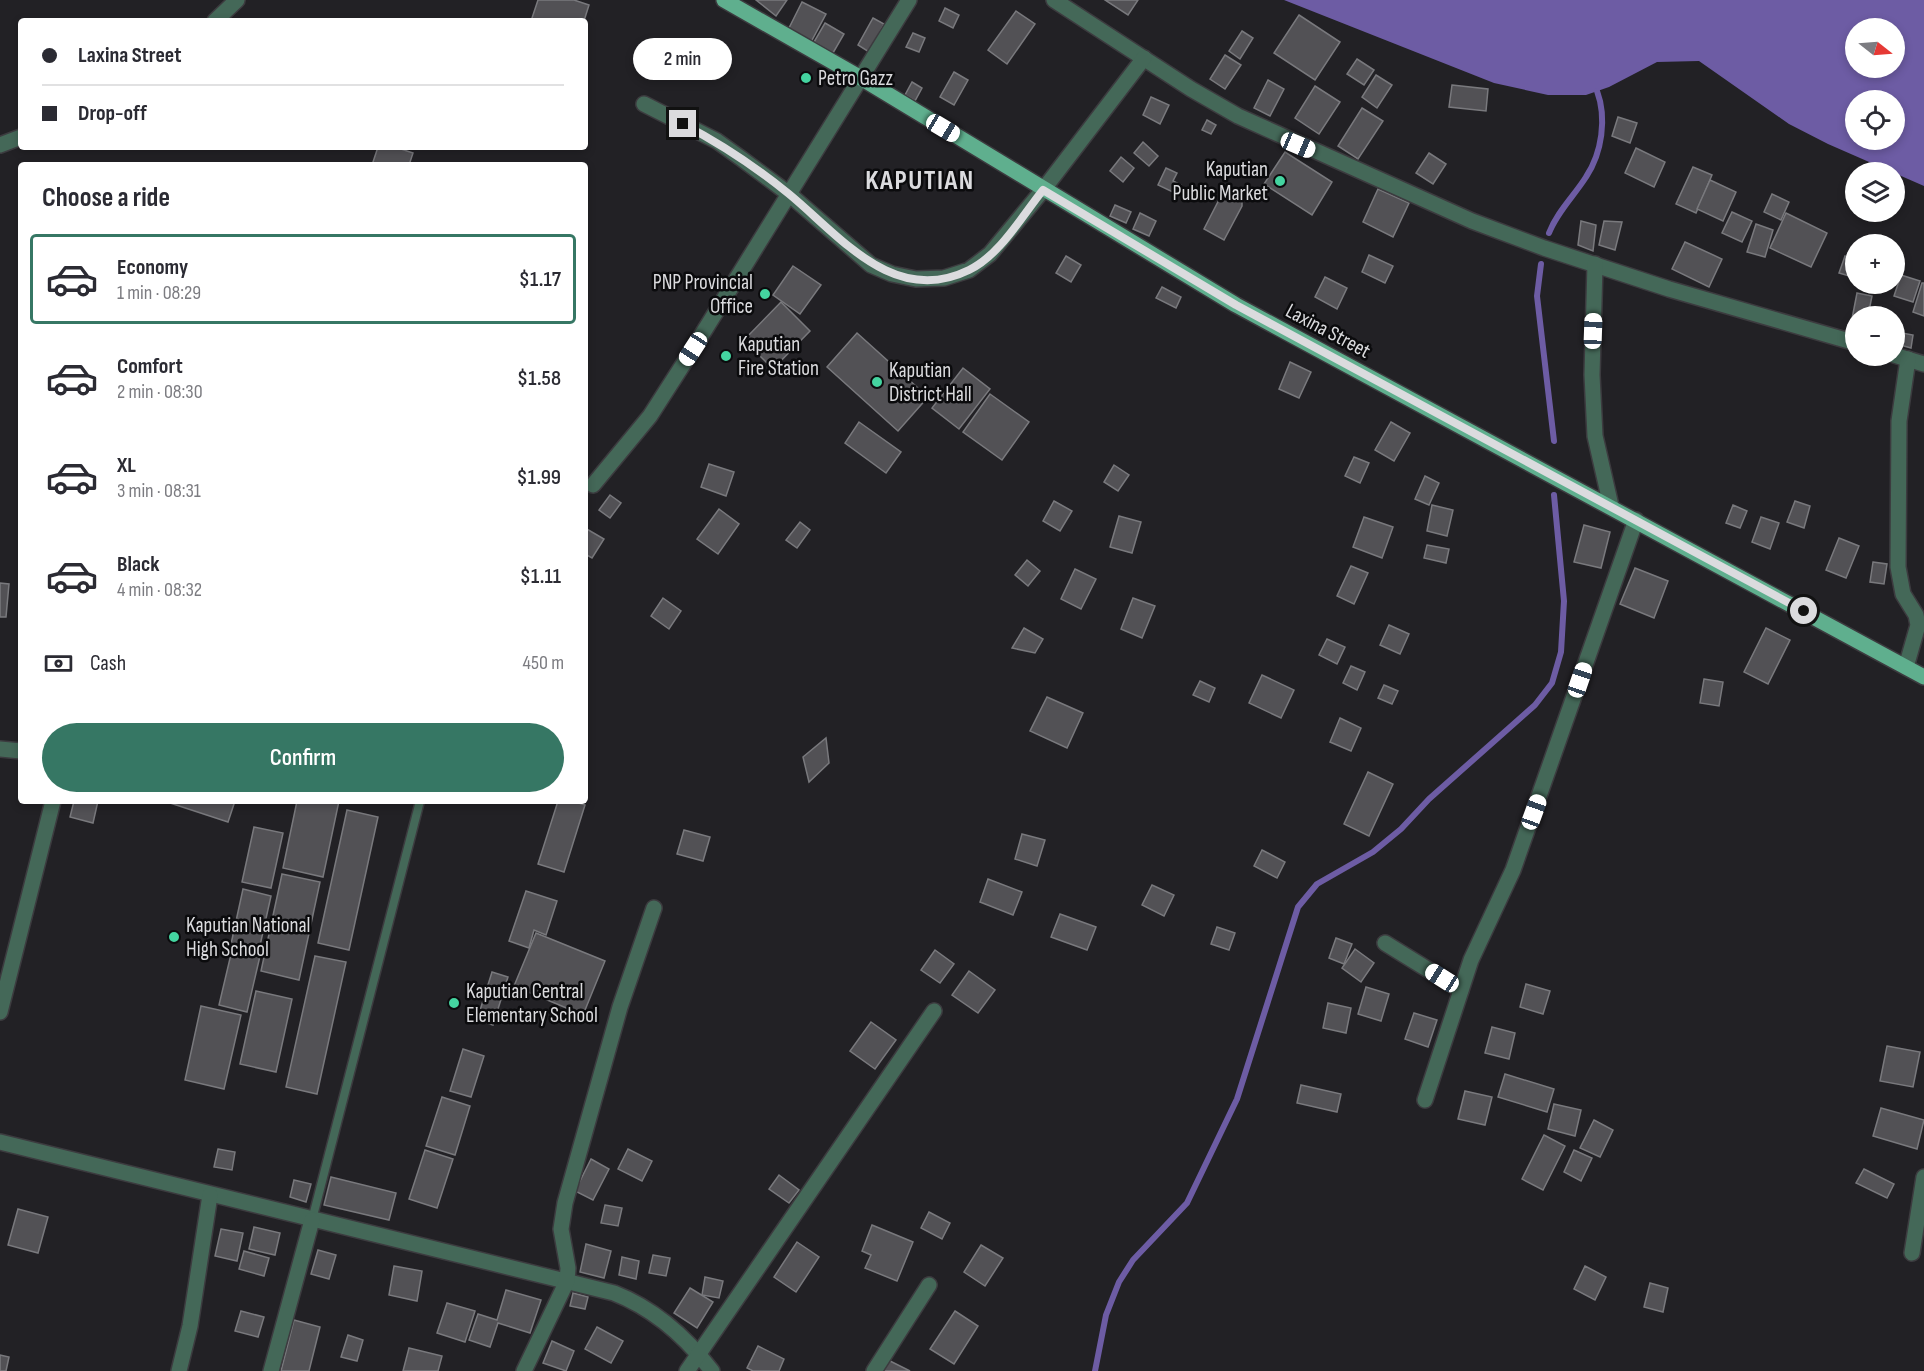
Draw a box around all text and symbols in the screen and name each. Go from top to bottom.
north arrow [1845,18,1905,78]
map controls [1845,18,1905,366]
callout: 2 min [634,37,732,79]
text: Laxina Street [78,42,181,69]
text: 2 min [664,47,701,71]
place label: Petro Gazz [818,66,893,91]
marker: Petro Gazz [799,71,813,85]
button: locate [1845,90,1905,150]
text: Drop-off [78,100,147,127]
route end [669,110,696,137]
car [923,111,963,145]
car [1278,130,1318,160]
place label: Kaputian Public Market [1173,157,1268,206]
button: layers [1845,162,1905,222]
district label: KAPUTIAN [865,165,975,197]
marker: Kaputian Public Market [1273,174,1287,188]
text: Choose a ride [42,182,170,214]
button: + [1845,234,1905,294]
icon: car [45,252,99,306]
text: Economy [117,254,188,281]
text: $1.17 [519,266,561,293]
place label: PNP Provincial Office [653,270,753,319]
text: 1 min · 08:29 [117,281,201,305]
marker: PNP Provincial Office [758,287,772,301]
street label: Laxina Street [1281,298,1375,364]
button: − [1845,306,1905,366]
car [1583,313,1603,349]
car [676,329,710,369]
place label: Kaputian Fire Station [738,332,819,381]
marker: Kaputian Fire Station [719,349,733,363]
icon: car [45,351,99,405]
text: Comfort [117,353,183,380]
place label: Kaputian District Hall [889,358,972,407]
text: $1.58 [517,365,561,392]
marker: Kaputian District Hall [870,375,884,389]
text: 2 min · 08:30 [117,380,203,404]
icon: car [45,450,99,504]
text: XL [117,452,136,479]
text: $1.99 [517,464,561,491]
text: 3 min · 08:31 [117,479,201,503]
icon: car [45,549,99,603]
text: Black [117,551,159,578]
text: $1.11 [520,563,561,590]
text: 4 min · 08:32 [117,578,202,602]
route start [1790,597,1817,624]
icon: cash [42,647,75,680]
text: Cash [90,650,126,677]
text: 450 m [523,651,564,675]
car [1566,660,1594,700]
button: Confirm [42,723,564,792]
car [1519,792,1549,832]
place label: Kaputian National High School [186,913,310,962]
marker: Kaputian National High School [167,930,181,944]
car [1422,961,1462,995]
place label: Kaputian Central Elementary School [466,979,598,1028]
marker: Kaputian Central Elementary School [447,996,461,1010]

